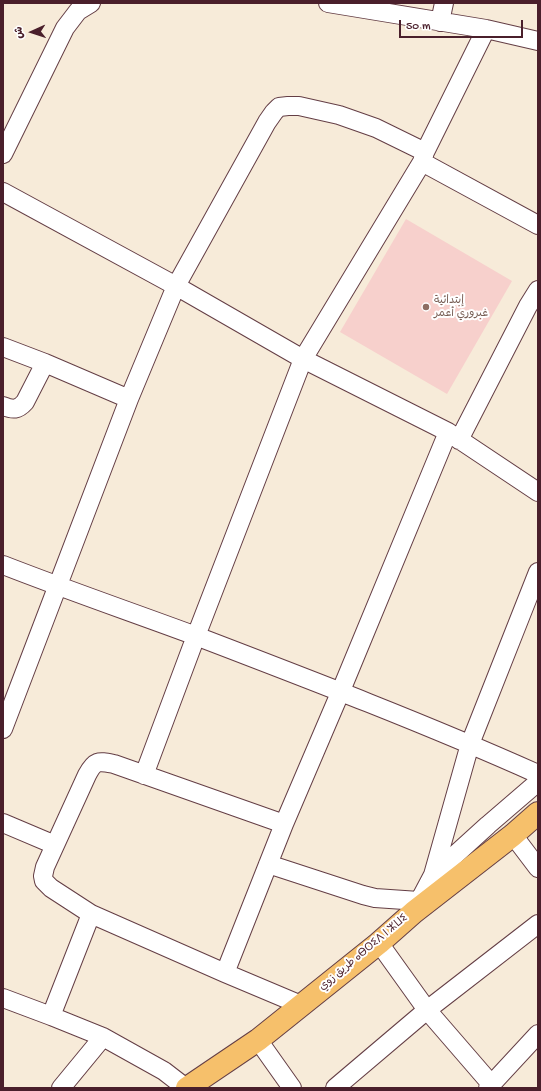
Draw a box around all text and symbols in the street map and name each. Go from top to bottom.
north arrow [12,12,52,52]
scale bar [401,12,525,38]
text: 50 m [406,20,431,34]
text: ش [14,26,26,39]
place label: إبتدائية غبروري أعمر [434,294,488,320]
marker: إبتدائية غبروري أعمر [421,302,431,312]
street label: طريق زوي ⴰⴱⵔⵉⴷ ⵏ ⵣⵡⵉ [317,912,411,994]

